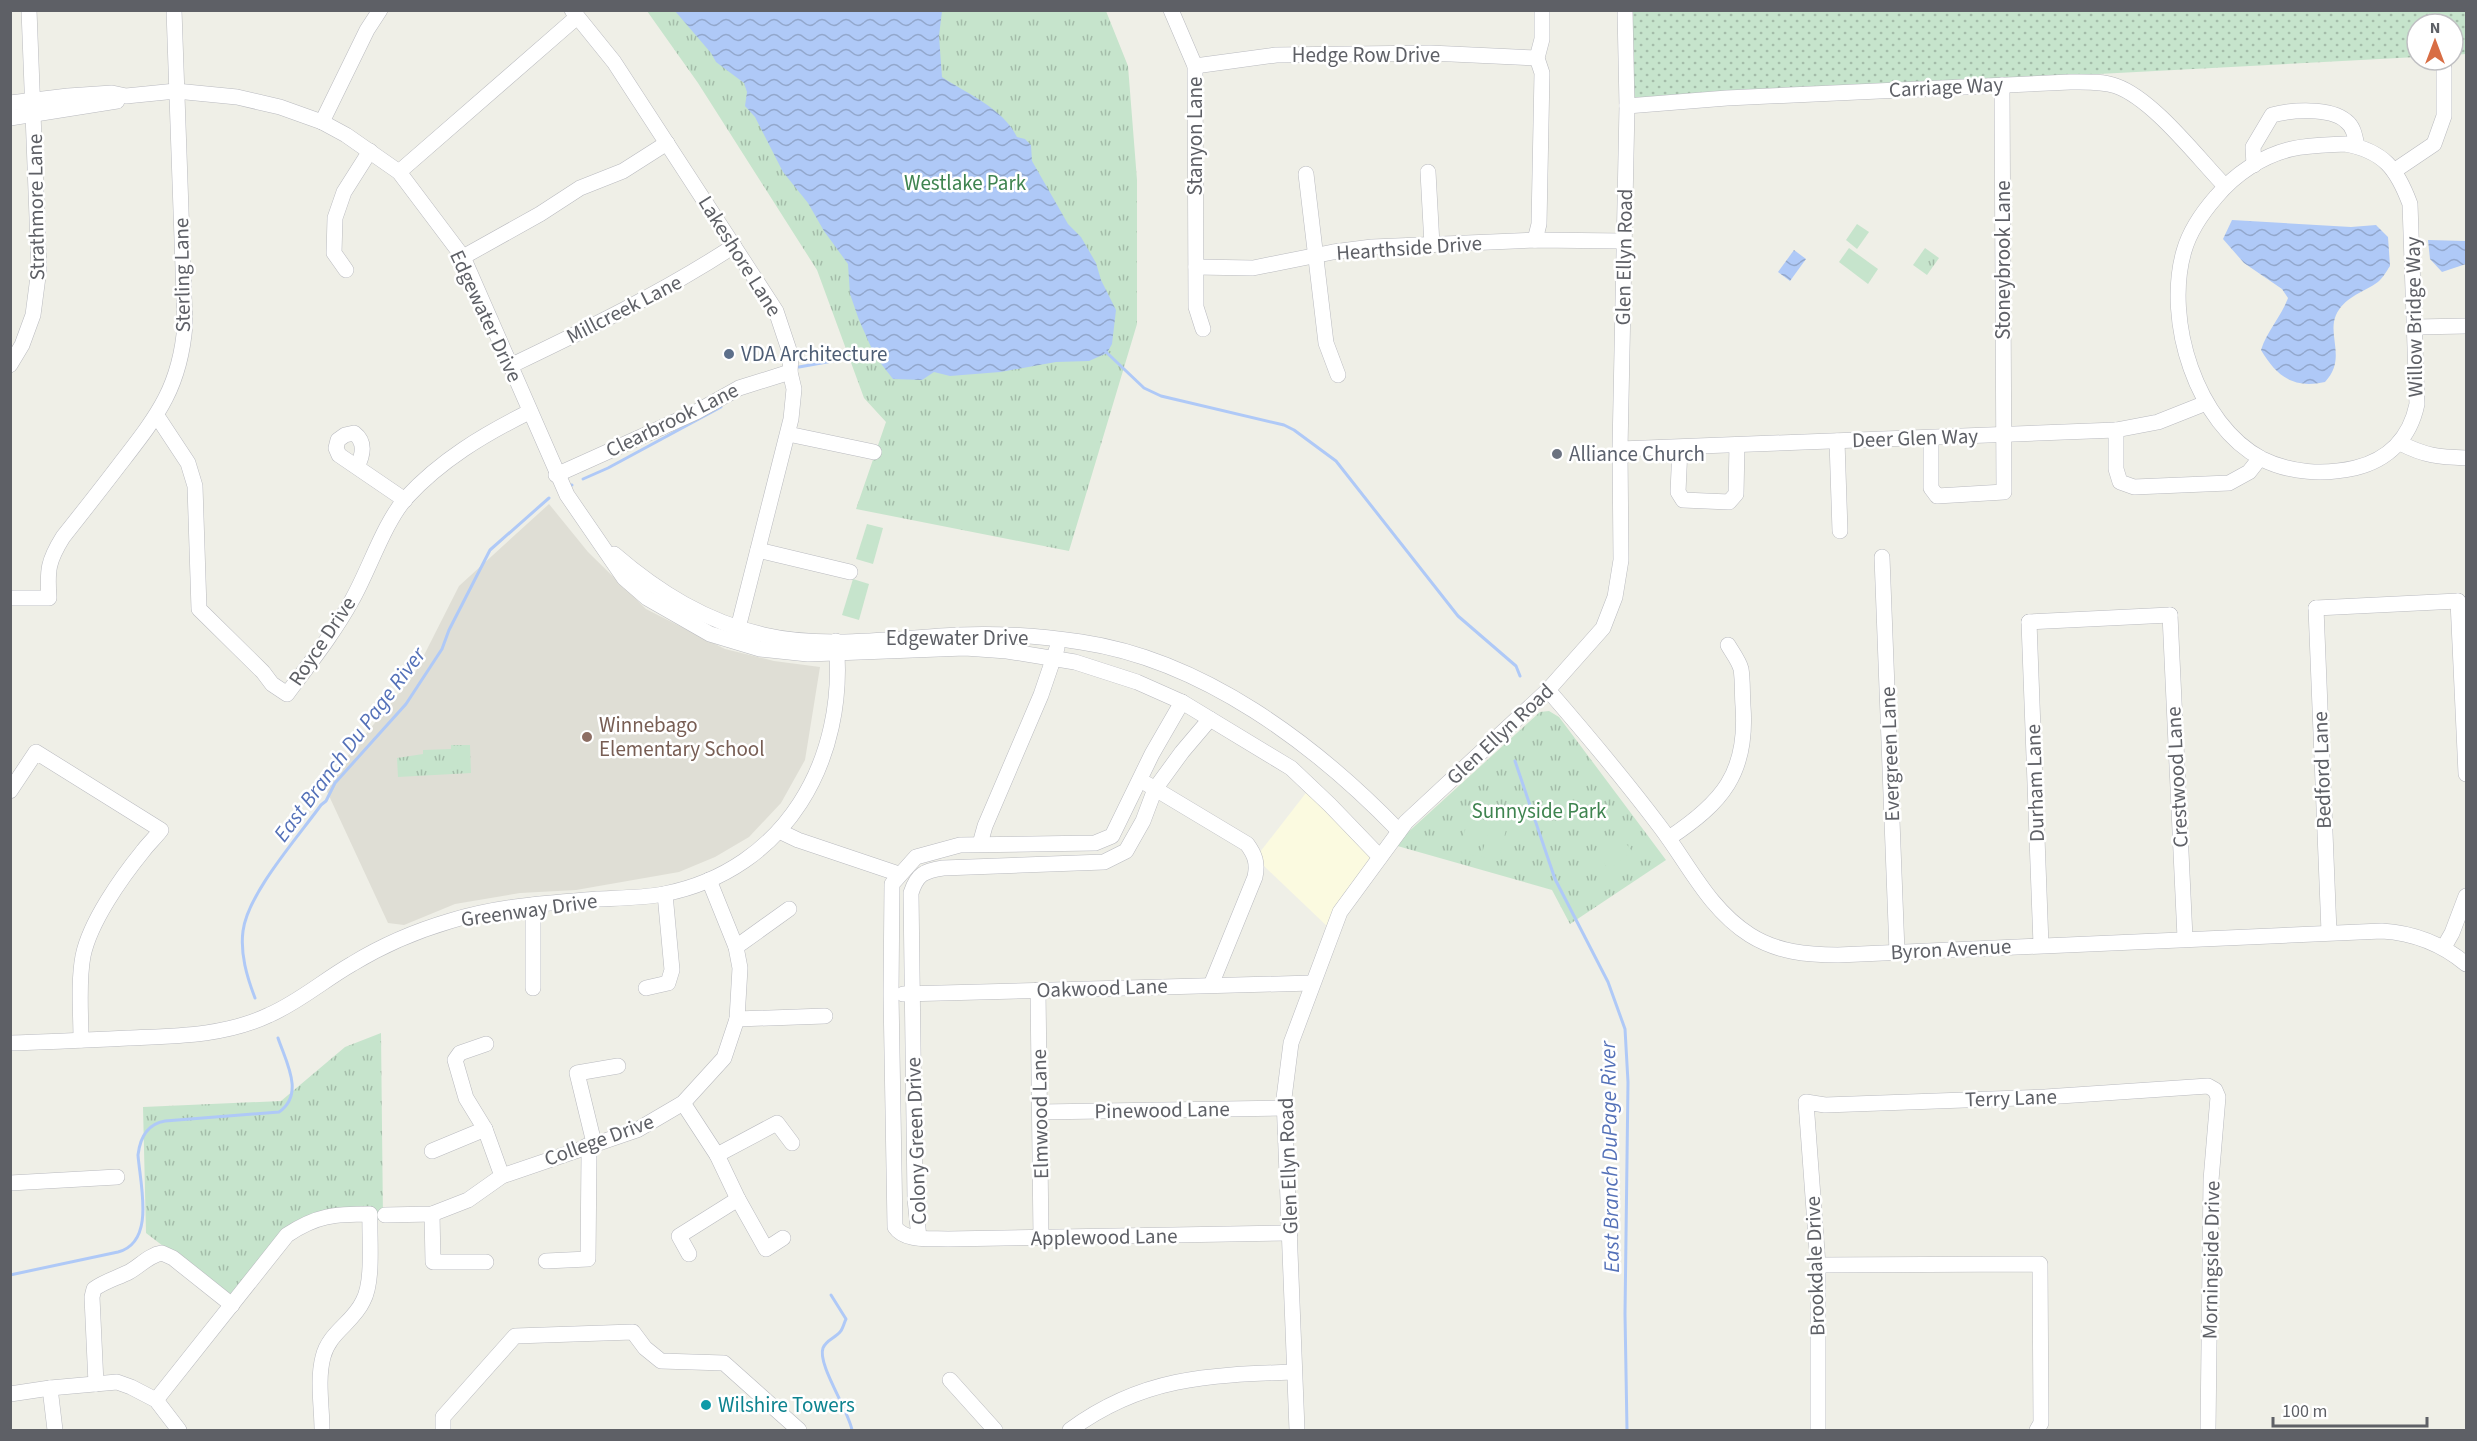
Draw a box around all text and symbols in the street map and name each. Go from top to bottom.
north arrow [2405,12,2465,72]
text: N [2430,17,2440,39]
street label: Hedge Row Drive [1292,40,1440,70]
street label: Carriage Way [1888,69,2004,105]
street label: Stanyon Lane [1180,77,1210,195]
street label: Strathmore Lane [20,133,52,281]
park label: Westlake Park [904,168,1027,198]
street label: Stoneybrook Lane [1988,180,2018,340]
street label: Glen Ellyn Road [1608,188,1640,326]
street label: Lakeshore Lane [691,190,789,322]
street label: Sterling Lane [166,217,198,333]
street label: Hearthside Drive [1335,228,1483,268]
street label: Willow Bridge Way [2398,236,2430,398]
street label: Edgewater Drive [442,245,530,387]
street label: Millcreek Lane [561,267,687,351]
place label: VDA Architecture [741,339,887,369]
marker: VDA Architecture [722,347,736,361]
street label: Clearbrook Lane [601,375,743,465]
street label: Deer Glen Way [1851,421,1979,455]
place label: Alliance Church [1569,439,1705,469]
marker: Alliance Church [1550,447,1564,461]
street label: Royce Drive [281,590,363,692]
street label: Edgewater Drive [886,623,1028,653]
water label: East Branch Du Page River [266,639,435,849]
street label: Glen Ellyn Road [1440,676,1560,792]
street label: Evergreen Lane [1873,686,1907,822]
street label: Crestwood Lane [2158,706,2196,848]
place label: Winnebago Elementary School [599,710,765,764]
street label: Bedford Lane [2305,711,2339,829]
street label: Durham Lane [2018,724,2052,842]
marker: Winnebago Elementary School [580,730,594,744]
park label: Sunnyside Park [1472,796,1607,826]
street label: Greenway Drive [459,886,599,934]
street label: Byron Avenue [1890,931,2012,967]
street label: Oakwood Lane [1036,971,1168,1005]
water label: East Branch DuPage River [1592,1039,1628,1273]
street label: Elmwood Lane [1024,1049,1056,1179]
street label: Colony Green Drive [898,1057,934,1225]
street label: Terry Lane [1964,1081,2058,1115]
street label: Pinewood Lane [1094,1094,1230,1126]
street label: Glen Ellyn Road [1271,1097,1305,1235]
street label: College Drive [540,1106,658,1174]
street label: Morningside Drive [2195,1181,2227,1339]
street label: Brookdale Drive [1798,1196,1832,1336]
street label: Applewood Lane [1030,1221,1178,1253]
place label: Wilshire Towers [718,1390,855,1420]
scale bar [2273,1390,2428,1428]
marker: Wilshire Towers [699,1398,713,1412]
text: 100 m [2282,1399,2327,1424]

